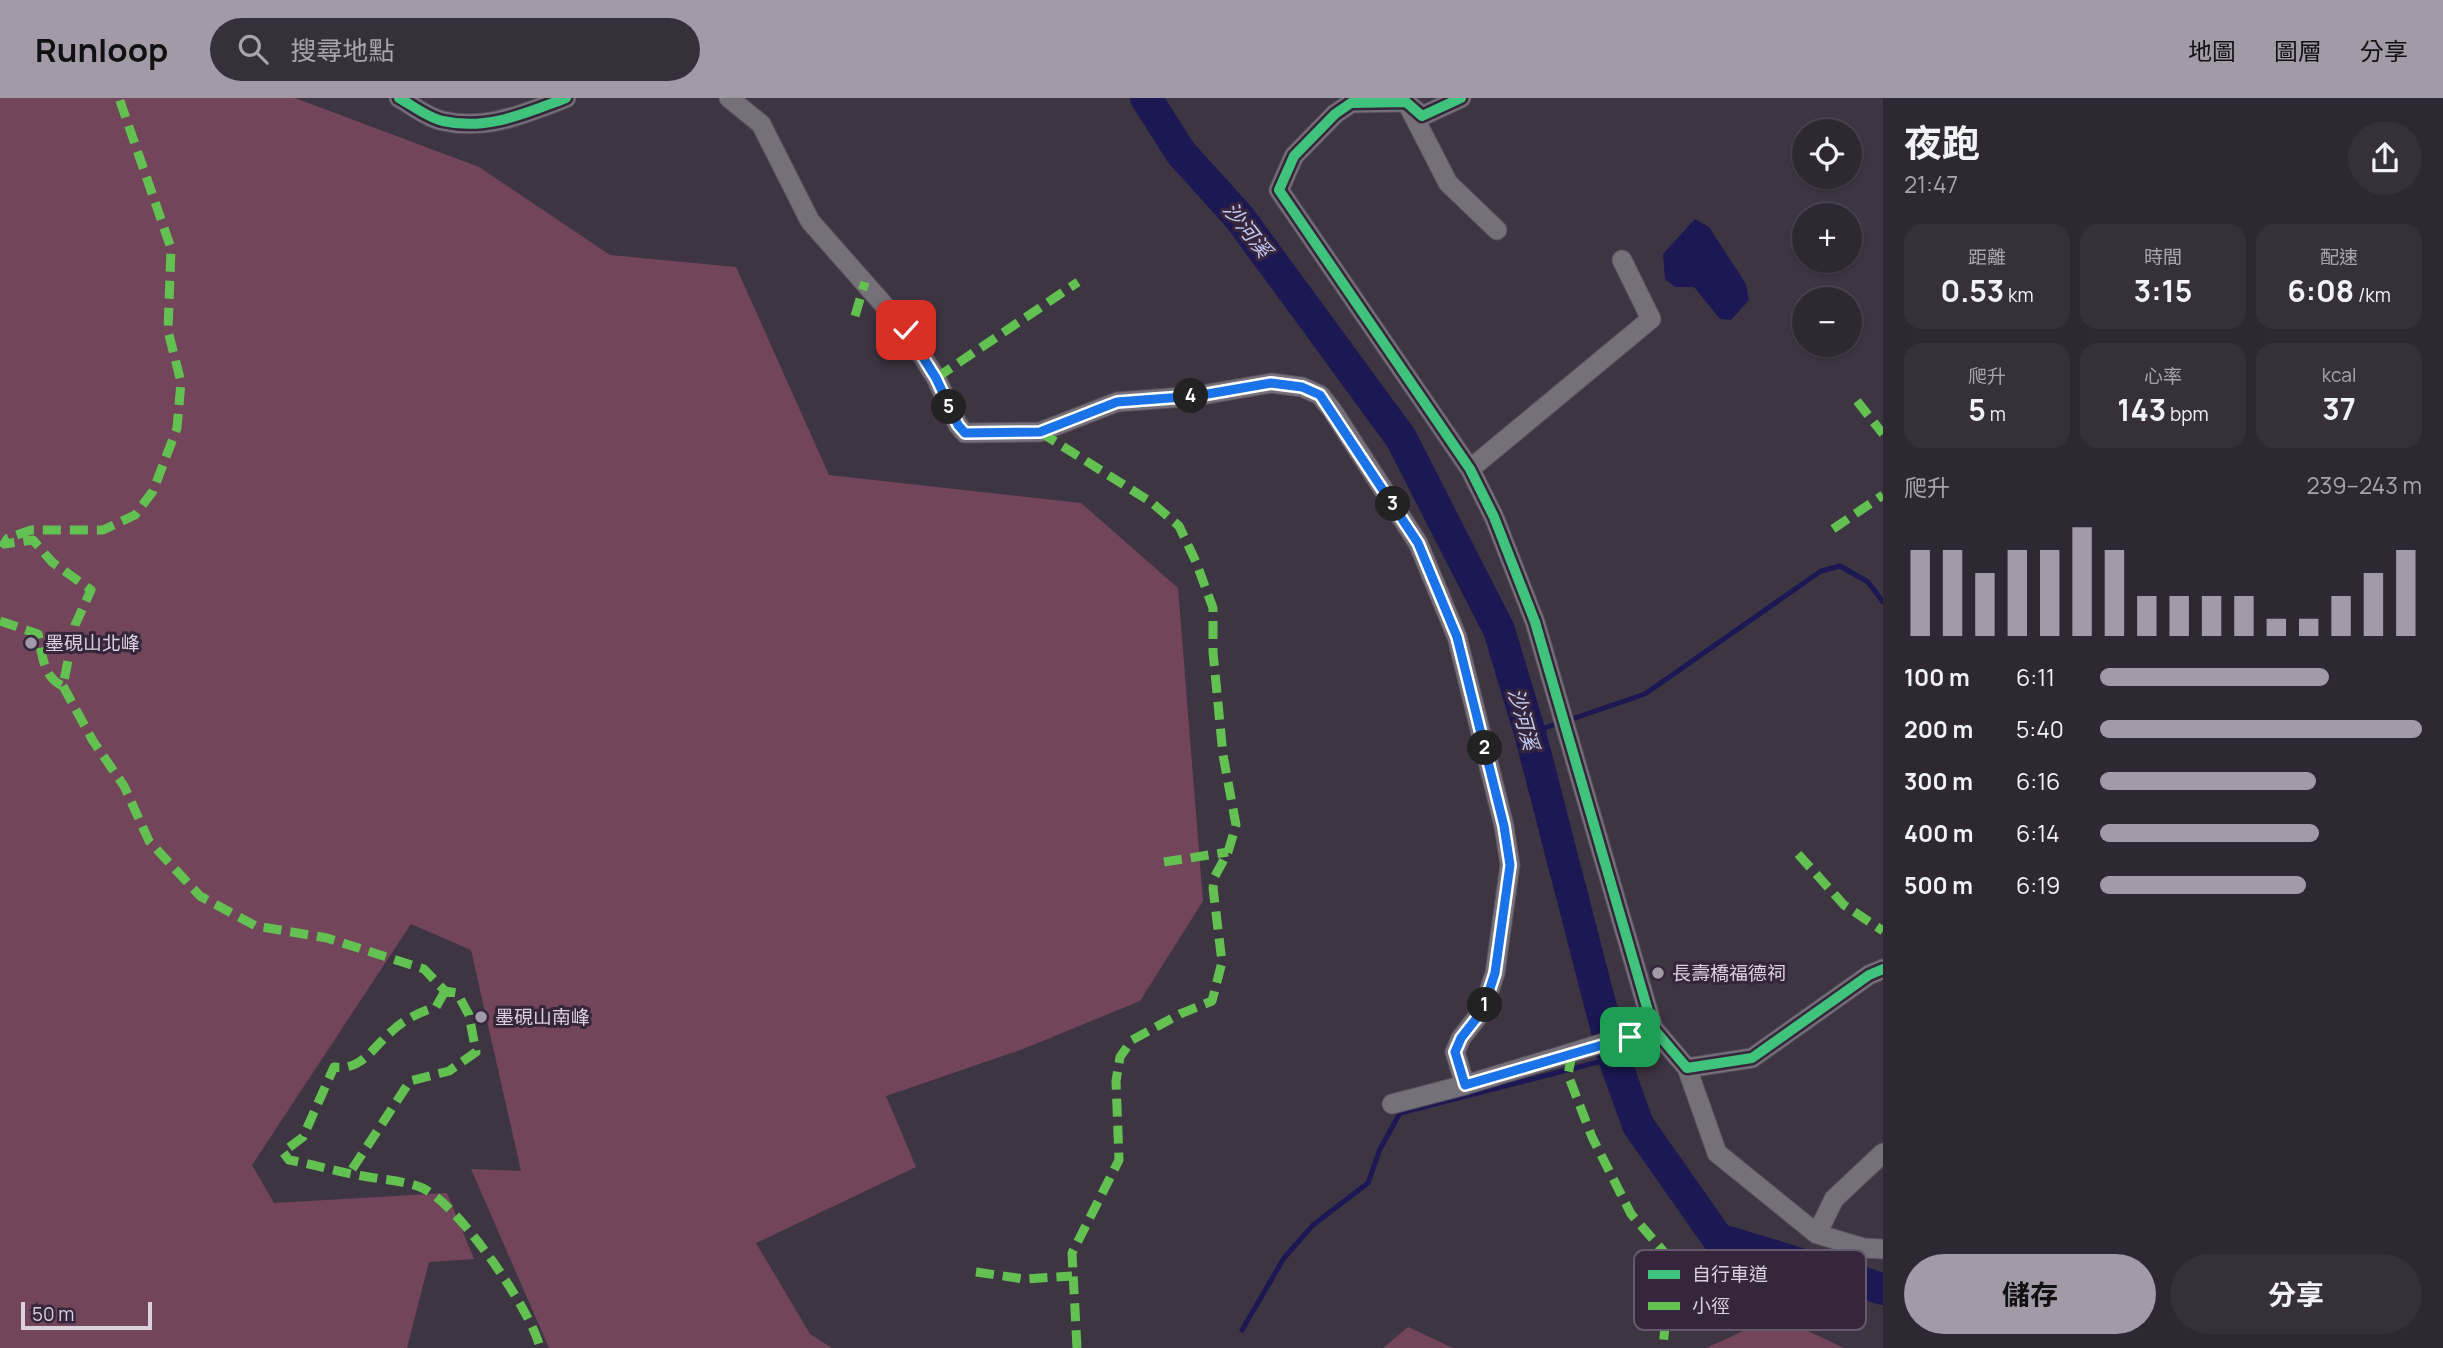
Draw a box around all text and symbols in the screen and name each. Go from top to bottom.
search box [210,18,700,81]
text: Runloop [35,27,168,72]
icon: search [234,30,272,68]
text: 搜尋地點 [290,32,394,68]
text: 地圖 [2188,34,2236,67]
text: 圖層 [2274,34,2322,67]
text: 分享 [2360,34,2408,67]
text: 夜跑 [1904,116,1980,168]
map controls [1792,119,1862,357]
button: locate [1792,119,1862,189]
button: share [2348,121,2422,195]
text: 21:47 [1904,168,1958,200]
water label: 沙河溪 [1217,196,1280,265]
button: + [1792,203,1862,273]
text: 距離 [1968,244,2006,270]
text: 時間 [2144,244,2182,270]
text: 配速 [2320,244,2358,270]
text: 0.53 [1940,270,2004,311]
text: 3:15 [2134,270,2192,311]
text: 6:08 [2287,270,2354,311]
text: km [2004,282,2034,308]
text: /km [2354,282,2391,308]
button: − [1792,287,1862,357]
pin [876,300,936,360]
icon: check [887,311,925,349]
text: kcal [2322,362,2356,388]
text: 爬升 [1968,363,2006,389]
text: 心率 [2144,363,2182,389]
pin: 4 [1174,378,1208,414]
text: 4 [1185,382,1196,408]
text: 37 [2322,388,2356,429]
text: 5 [1968,389,1986,430]
text: 143 [2117,389,2166,430]
pin: 5 [932,390,967,424]
text: 5 [943,393,954,419]
text: m [1986,401,2006,427]
text: bpm [2166,401,2209,427]
text: 239–243 m [2306,469,2422,501]
text: 爬升 [1904,471,1950,503]
pin: 3 [1376,486,1410,522]
text: 3 [1387,490,1398,516]
place label: 墨硯山北峰 [45,630,140,656]
marker: 墨硯山北峰 [23,635,39,651]
text: 100 m [1904,661,1970,693]
text: 6:11 [2016,661,2055,693]
water label: 沙河溪 [1502,685,1546,756]
text: 200 m [1904,713,1973,745]
text: 5:40 [2016,713,2064,745]
pin: 2 [1468,730,1502,766]
text: 2 [1479,734,1490,760]
text: 300 m [1904,765,1973,797]
text: 6:16 [2016,765,2060,797]
text: 400 m [1904,817,1974,849]
text: 6:14 [2016,817,2060,849]
text: 500 m [1904,869,1973,901]
text: 6:19 [2016,869,2060,901]
place label: 長壽橋福德祠 [1672,960,1786,986]
marker: 長壽橋福德祠 [1650,965,1666,981]
pin: 1 [1468,988,1502,1023]
text: 1 [1480,991,1489,1017]
place label: 墨硯山南峰 [495,1004,590,1030]
pin [1600,1007,1660,1067]
marker: 墨硯山南峰 [473,1009,489,1025]
icon: arrive [1611,1018,1649,1056]
legend [1634,1250,1866,1330]
button: 儲存 [1904,1254,2156,1334]
button: 分享 [2170,1254,2422,1334]
text: 自行車道 [1692,1261,1768,1287]
text: 小徑 [1692,1293,1730,1319]
scale bar [21,1299,152,1331]
text: 50 m [32,1301,74,1327]

